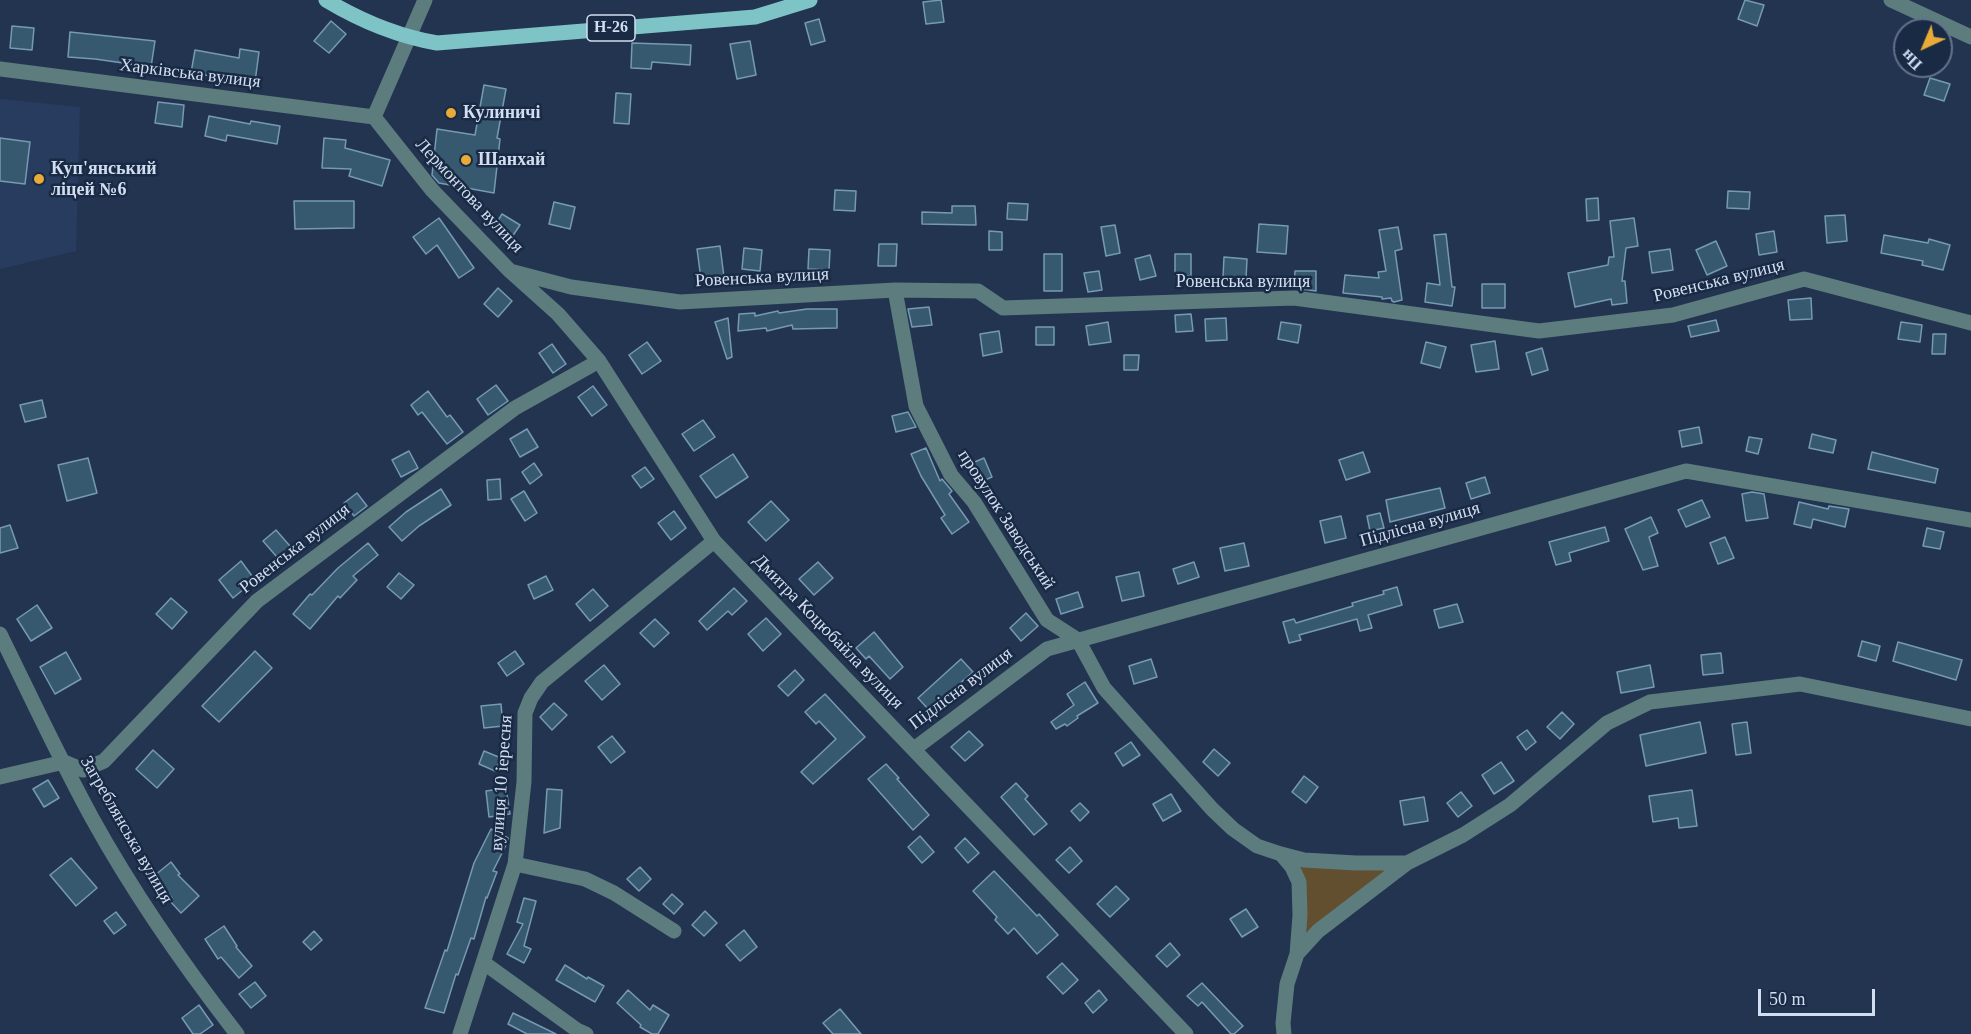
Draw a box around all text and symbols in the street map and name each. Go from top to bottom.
road number: Н-26 [587,15,635,41]
north arrow [1893,18,1953,78]
text: Пн [1898,46,1925,74]
street label: Харківська вулиця [118,55,262,93]
place label: Кулиничі [463,102,541,124]
marker: Кулиничі [444,106,458,120]
street label: Лермонтова вулиця [410,134,528,258]
place label: Шанхай [478,149,545,171]
marker: Шанхай [459,153,473,167]
place label: Куп'янський ліцей №6 [51,158,157,201]
marker: Куп'янський ліцей №6 [32,172,46,186]
street label: Ровенська вулиця [1651,254,1787,308]
street label: Ровенська вулиця [694,264,830,292]
street label: Ровенська вулиця [1176,271,1310,293]
street label: провулок Заводський [953,446,1059,594]
street label: Підлісна вулиця [1357,498,1483,552]
street label: Ровенська вулиця [235,499,355,599]
street label: Дмитра Коцюбайла вулиця [748,550,908,714]
street label: Підлісна вулиця [905,643,1017,735]
street label: вулиця 10 іересня [486,714,518,852]
street label: Загреблянська вулиця [75,752,177,908]
scale bar [1761,977,1878,1015]
text: 50 m [1769,989,1806,1009]

